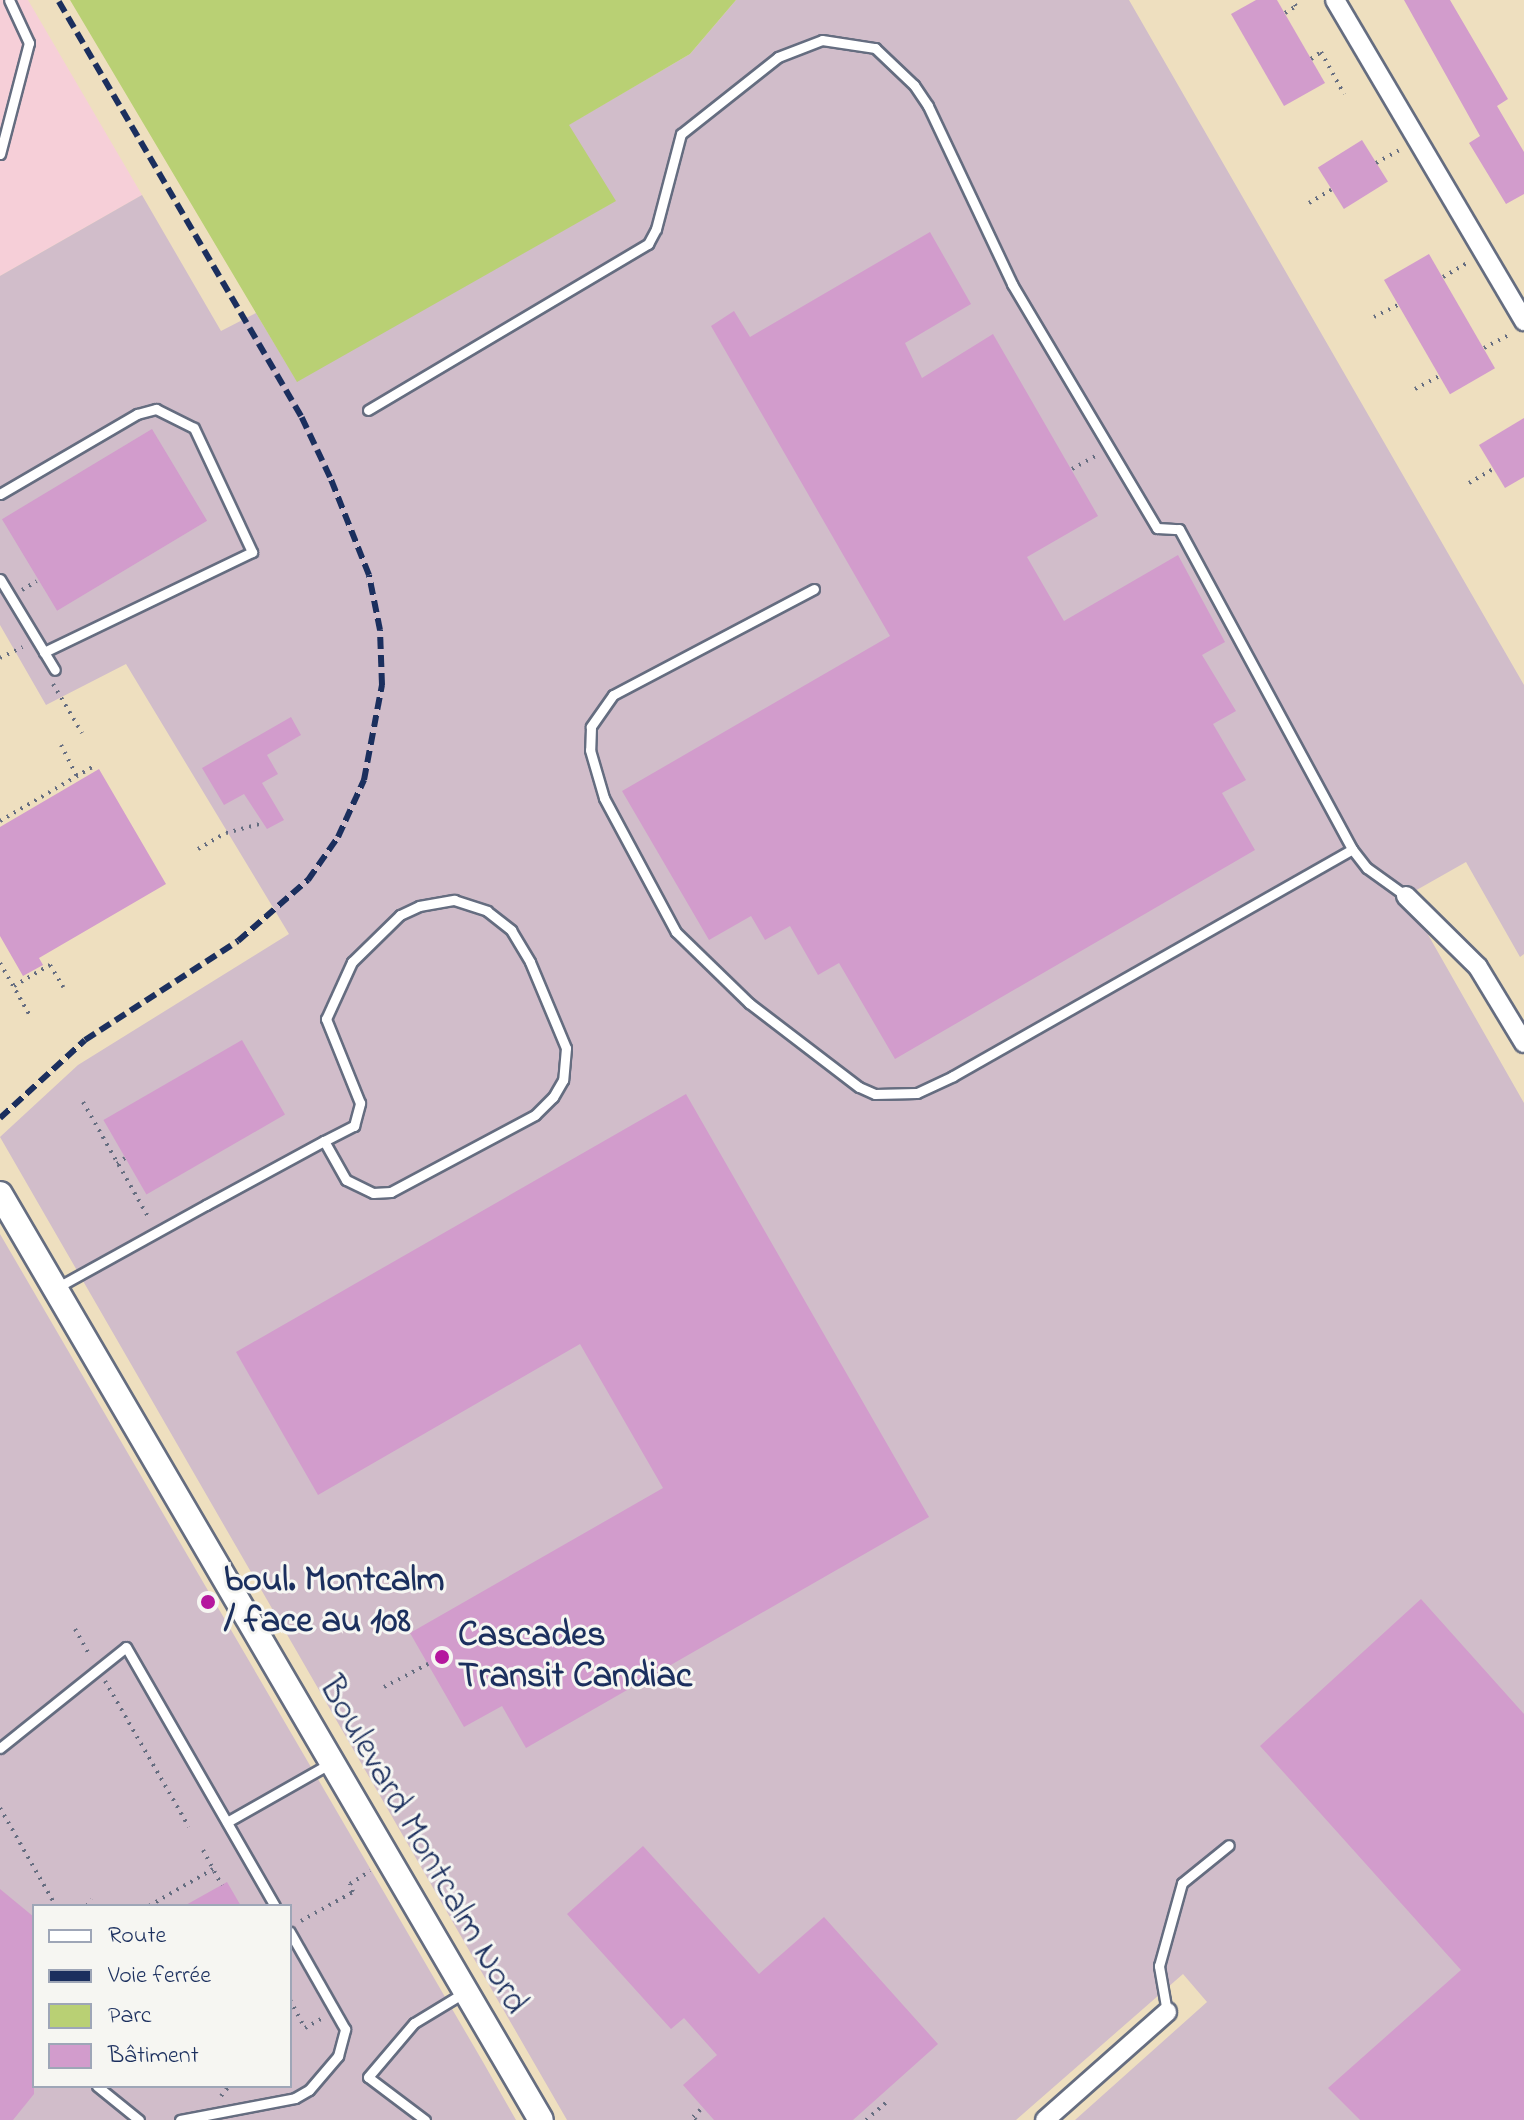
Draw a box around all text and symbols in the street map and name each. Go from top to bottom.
place label: boul. Montcalm / face au 108 [224,1559,444,1644]
marker: boul. Montcalm / face au 108 [199,1593,217,1611]
place label: Cascades Transit Candiac [458,1614,692,1699]
marker: Cascades Transit Candiac [433,1648,451,1666]
street label: Boulevard Montcalm Nord [308,1670,536,2022]
legend [32,1904,292,2088]
text: Route [108,1919,166,1954]
text: Voie ferrée [108,1959,211,1994]
text: Parc [108,1999,152,2034]
text: Bâtiment [108,2039,199,2074]

